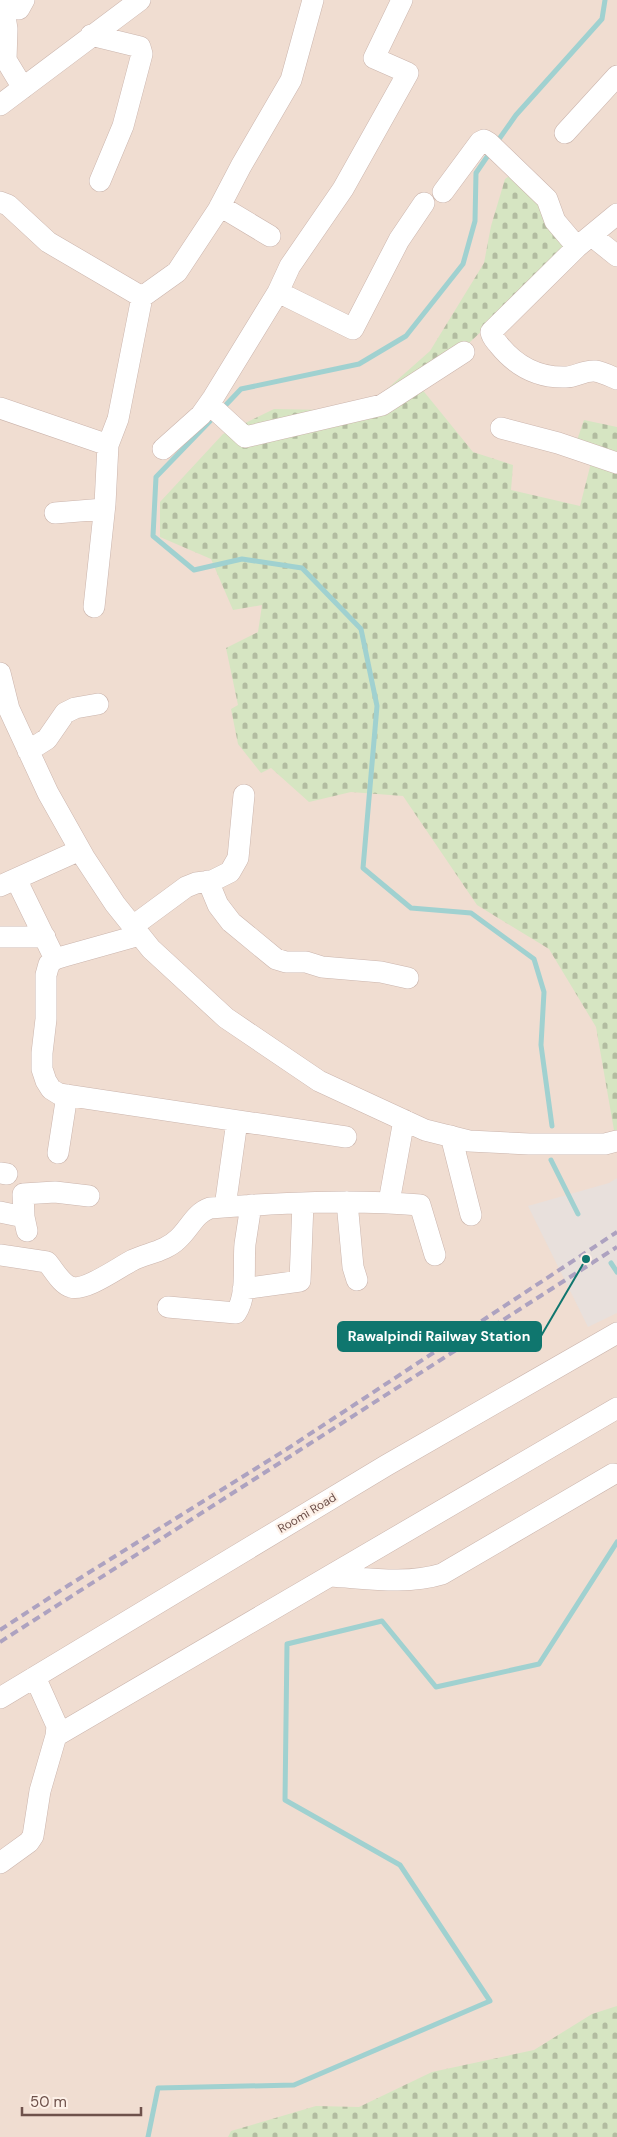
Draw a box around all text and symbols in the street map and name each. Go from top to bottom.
callout: Rawalpindi Railway Station [338,1322,541,1351]
text: Rawalpindi Railway Station [348,1327,530,1345]
street label: Roomi Road [275,1489,339,1537]
scale bar [22,2084,141,2116]
text: 50 m [30,2092,67,2112]

